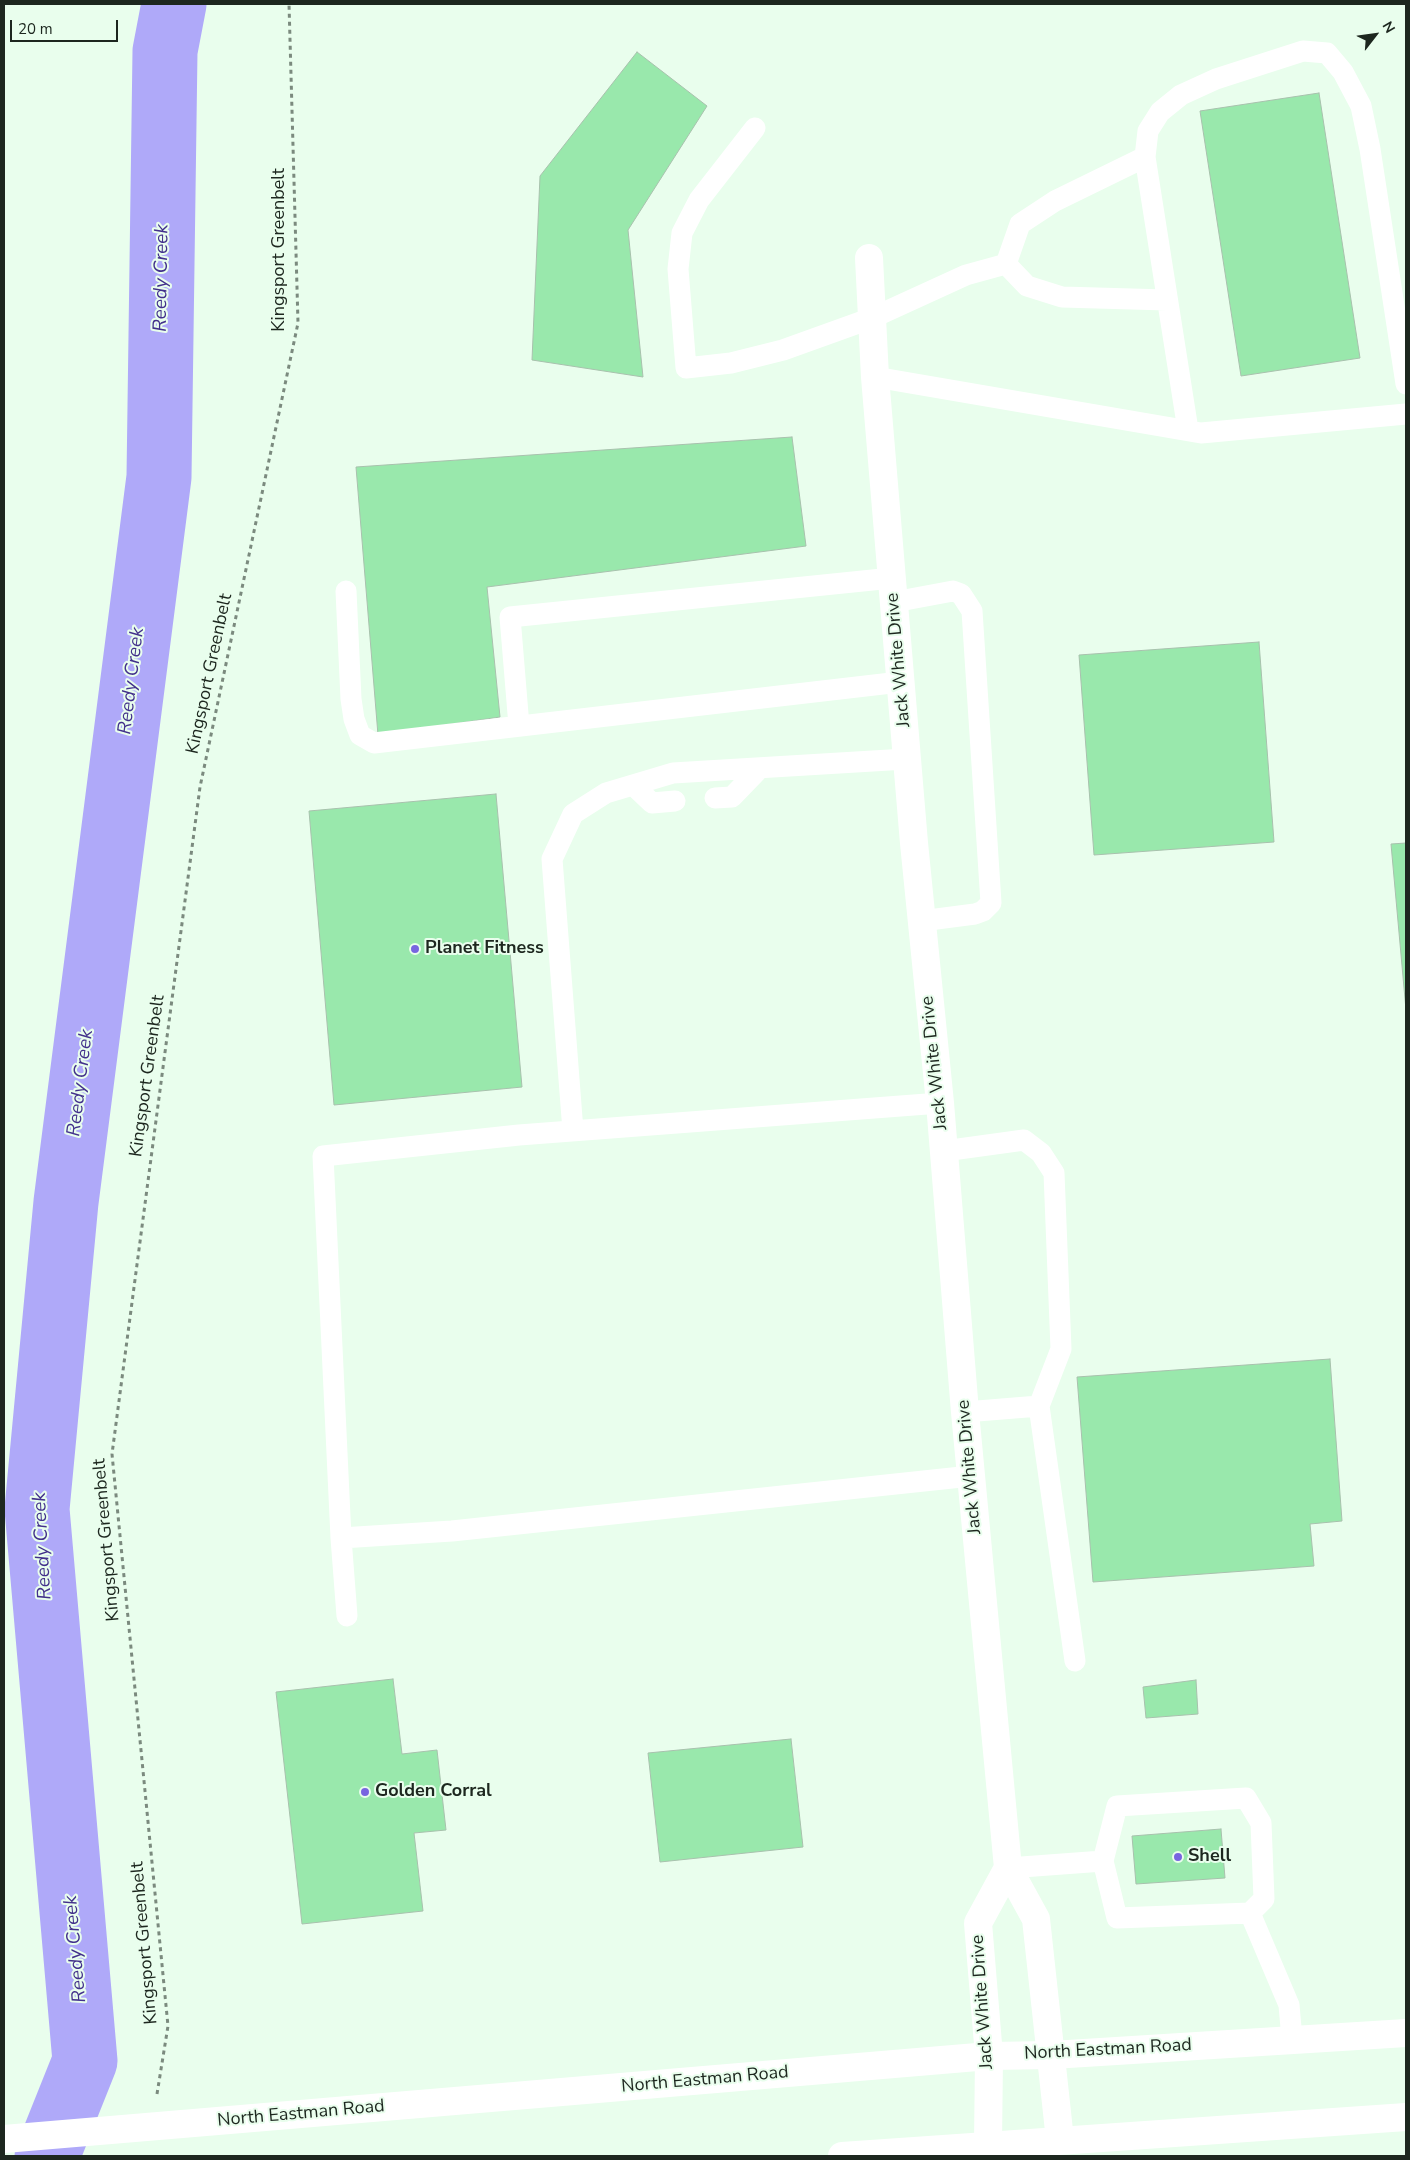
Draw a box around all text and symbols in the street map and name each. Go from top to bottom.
scale bar [12,10,120,42]
north arrow [1350,10,1400,60]
text: N [1378,18,1399,37]
text: 20 m [18,19,53,39]
street label: Kingsport Greenbelt [269,168,291,332]
water label: Reedy Creek [150,224,174,332]
street label: Kingsport Greenbelt [182,592,238,756]
street label: Jack White Drive [882,592,916,728]
water label: Reedy Creek [114,626,150,736]
place label: Planet Fitness [425,938,544,960]
marker: Planet Fitness [409,943,421,955]
street label: Kingsport Greenbelt [126,994,170,1158]
street label: Jack White Drive [917,995,953,1131]
water label: Reedy Creek [63,1028,99,1138]
street label: Jack White Drive [953,1399,987,1535]
street label: Kingsport Greenbelt [89,1458,125,1622]
water label: Reedy Creek [29,1492,57,1600]
place label: Golden Corral [375,1781,492,1803]
marker: Golden Corral [359,1786,371,1798]
place label: Shell [1188,1846,1231,1868]
marker: Shell [1172,1851,1184,1863]
street label: Kingsport Greenbelt [127,1861,163,2025]
water label: Reedy Creek [60,1894,92,2004]
street label: Jack White Drive [968,1934,998,2070]
street label: North Eastman Road [1024,2035,1192,2065]
street label: North Eastman Road [620,2062,790,2098]
street label: North Eastman Road [216,2096,386,2132]

